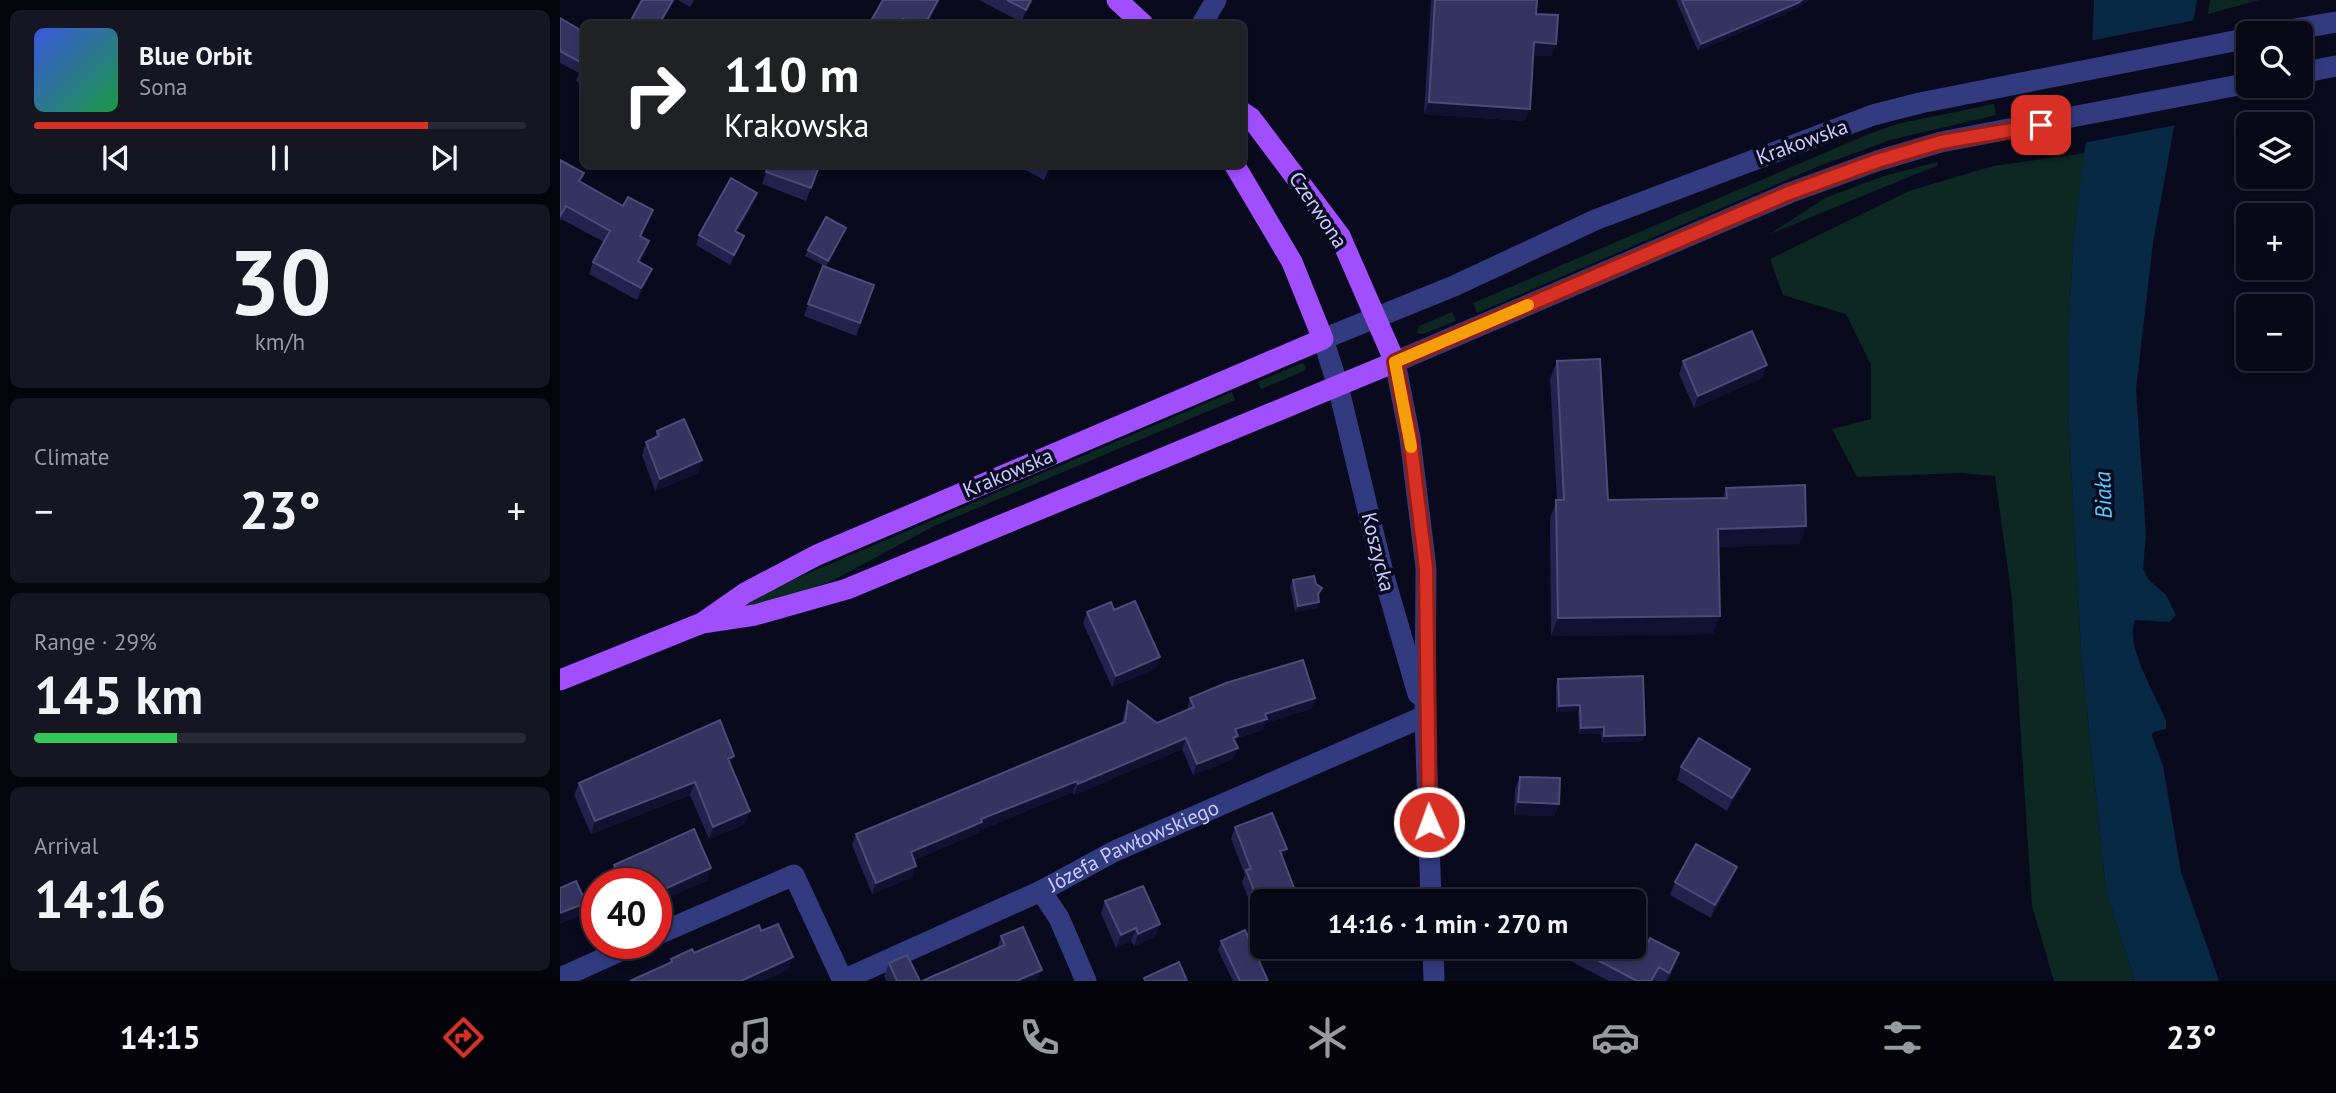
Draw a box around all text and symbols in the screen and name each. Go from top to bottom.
map controls [2236,21,2313,371]
button: search [2236,21,2313,98]
text: Blue Orbit [139,39,252,72]
text: 110 m [724,42,859,106]
icon: right [609,49,700,140]
text: Sona [139,72,188,101]
pin [2011,95,2071,155]
text: Krakowska [724,104,869,146]
icon: arrive [2022,106,2060,144]
button: layers [2236,112,2313,189]
street label: Krakowska [1752,113,1851,171]
icon: previous [97,139,135,177]
icon: pause [261,139,299,177]
icon: next [425,139,463,177]
street label: Czerwona [1283,166,1354,253]
button: + [2236,203,2313,280]
text: 30 [228,222,332,340]
button: − [2236,294,2313,371]
text: km/h [255,327,305,356]
street label: Krakowska [959,441,1057,504]
text: Climate [34,442,109,471]
water label: Biała [2087,471,2118,519]
text: 23° [239,476,321,543]
text: − [34,486,53,535]
text: + [507,486,526,535]
street label: Koszycka [1356,510,1401,594]
text: Range · 29% [34,627,157,656]
text: 145 km [34,661,203,728]
position arrow [1392,785,1466,859]
street label: Józefa Pawłowskiego [1042,793,1223,898]
text: Arrival [34,831,98,860]
text: 14:16 [34,865,166,932]
speed limit sign: 40 [581,868,672,959]
text: 14:16 · 1 min · 270 m [1328,907,1568,940]
icon: directions [439,1013,488,1062]
icon: music [727,1013,776,1062]
icon: phone [1015,1013,1064,1062]
icon: climate [1303,1013,1352,1062]
icon: car [1591,1013,1640,1062]
icon: filters [1878,1013,1927,1062]
text: 14:15 [119,1016,201,1058]
text: 23° [2166,1016,2217,1058]

